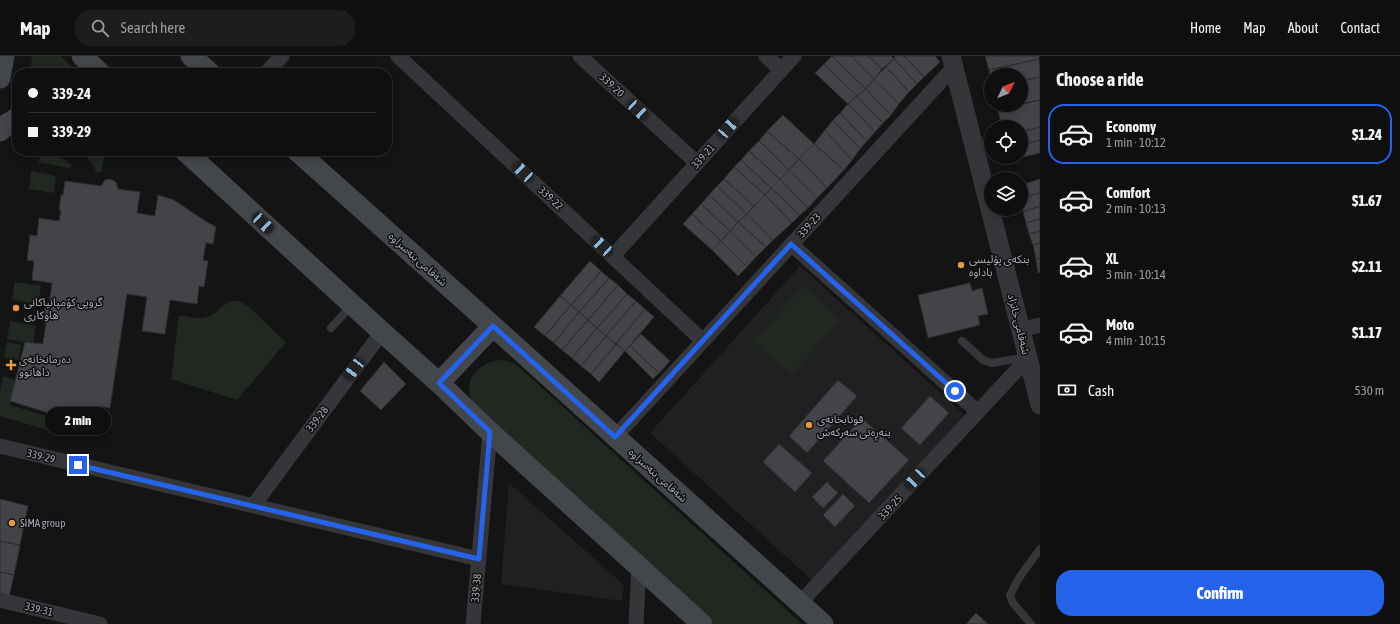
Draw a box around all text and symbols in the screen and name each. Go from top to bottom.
search box [75,10,355,46]
text: Map [20,17,51,39]
icon: search [89,17,111,39]
text: Search here [121,19,185,36]
text: Home [1190,20,1221,36]
text: Map [1243,20,1266,36]
text: About [1288,20,1319,36]
text: Contact [1341,20,1380,36]
north arrow [984,68,1028,112]
map controls [984,68,1028,216]
text: Choose a ride [1056,69,1144,90]
street label: 339-20 [597,71,627,99]
text: 339-24 [52,85,91,102]
car [625,97,651,123]
car [716,115,740,141]
icon: car [1058,116,1094,152]
text: Economy [1106,118,1156,135]
button: locate [984,120,1028,164]
text: 339-29 [52,123,91,140]
text: $1.24 [1352,126,1382,143]
text: 1 min · 10:12 [1106,135,1166,150]
street label: 339-21 [689,141,717,171]
car [510,159,536,185]
button: layers [984,172,1028,216]
icon: car [1058,182,1094,218]
street label: 339-22 [536,184,566,212]
text: Comfort [1106,184,1150,201]
text: $1.67 [1352,192,1382,209]
text: 2 min · 10:13 [1106,201,1166,216]
car [250,210,276,236]
street label: 339-23 [795,210,823,240]
street label: شەقامی بنەسراوە [386,230,450,289]
car [589,233,615,259]
icon: car [1058,248,1094,284]
text: XL [1106,250,1119,267]
place label: بنکەی پۆلیسی باداوە [969,253,1029,279]
text: $2.11 [1352,258,1382,275]
marker: بنکەی پۆلیسی باداوە [956,260,966,270]
text: 3 min · 10:14 [1106,267,1166,282]
street label: شەقامی خانزاد [1005,292,1032,356]
place label: گروپی کۆمپانیاکانی هاوکاری [24,296,103,322]
marker: گروپی کۆمپانیاکانی هاوکاری [11,303,21,313]
icon: car [1058,314,1094,350]
text: Moto [1106,316,1134,333]
text: $1.17 [1352,324,1382,341]
text: 4 min · 10:15 [1106,333,1166,348]
place label: دەرمانخانەی داهاتوو [19,353,71,379]
car [342,356,366,382]
marker: دەرمانخانەی داهاتوو [6,360,16,370]
icon: cash [1056,379,1078,401]
route start [946,382,964,400]
text: Cash [1088,382,1114,399]
text: 530 m [1355,383,1384,398]
street label: 339-28 [304,404,330,434]
callout: 2 min [45,407,111,435]
text: 2 min [65,413,91,428]
place label: قوتابخانەی بنەڕەتی سەرکەش [817,413,891,441]
marker: قوتابخانەی بنەڕەتی سەرکەش [804,420,814,430]
street label: شەقامی بنەسراوە [626,446,690,505]
street label: 339-29 [26,447,56,465]
route end [69,456,87,474]
car [902,466,928,492]
street label: 339-25 [876,492,904,522]
place label: SIMA group [20,517,65,529]
marker: SIMA group [7,518,17,528]
button: Confirm [1056,570,1384,616]
street label: 339-38 [469,573,483,603]
street label: 339-31 [24,600,54,618]

